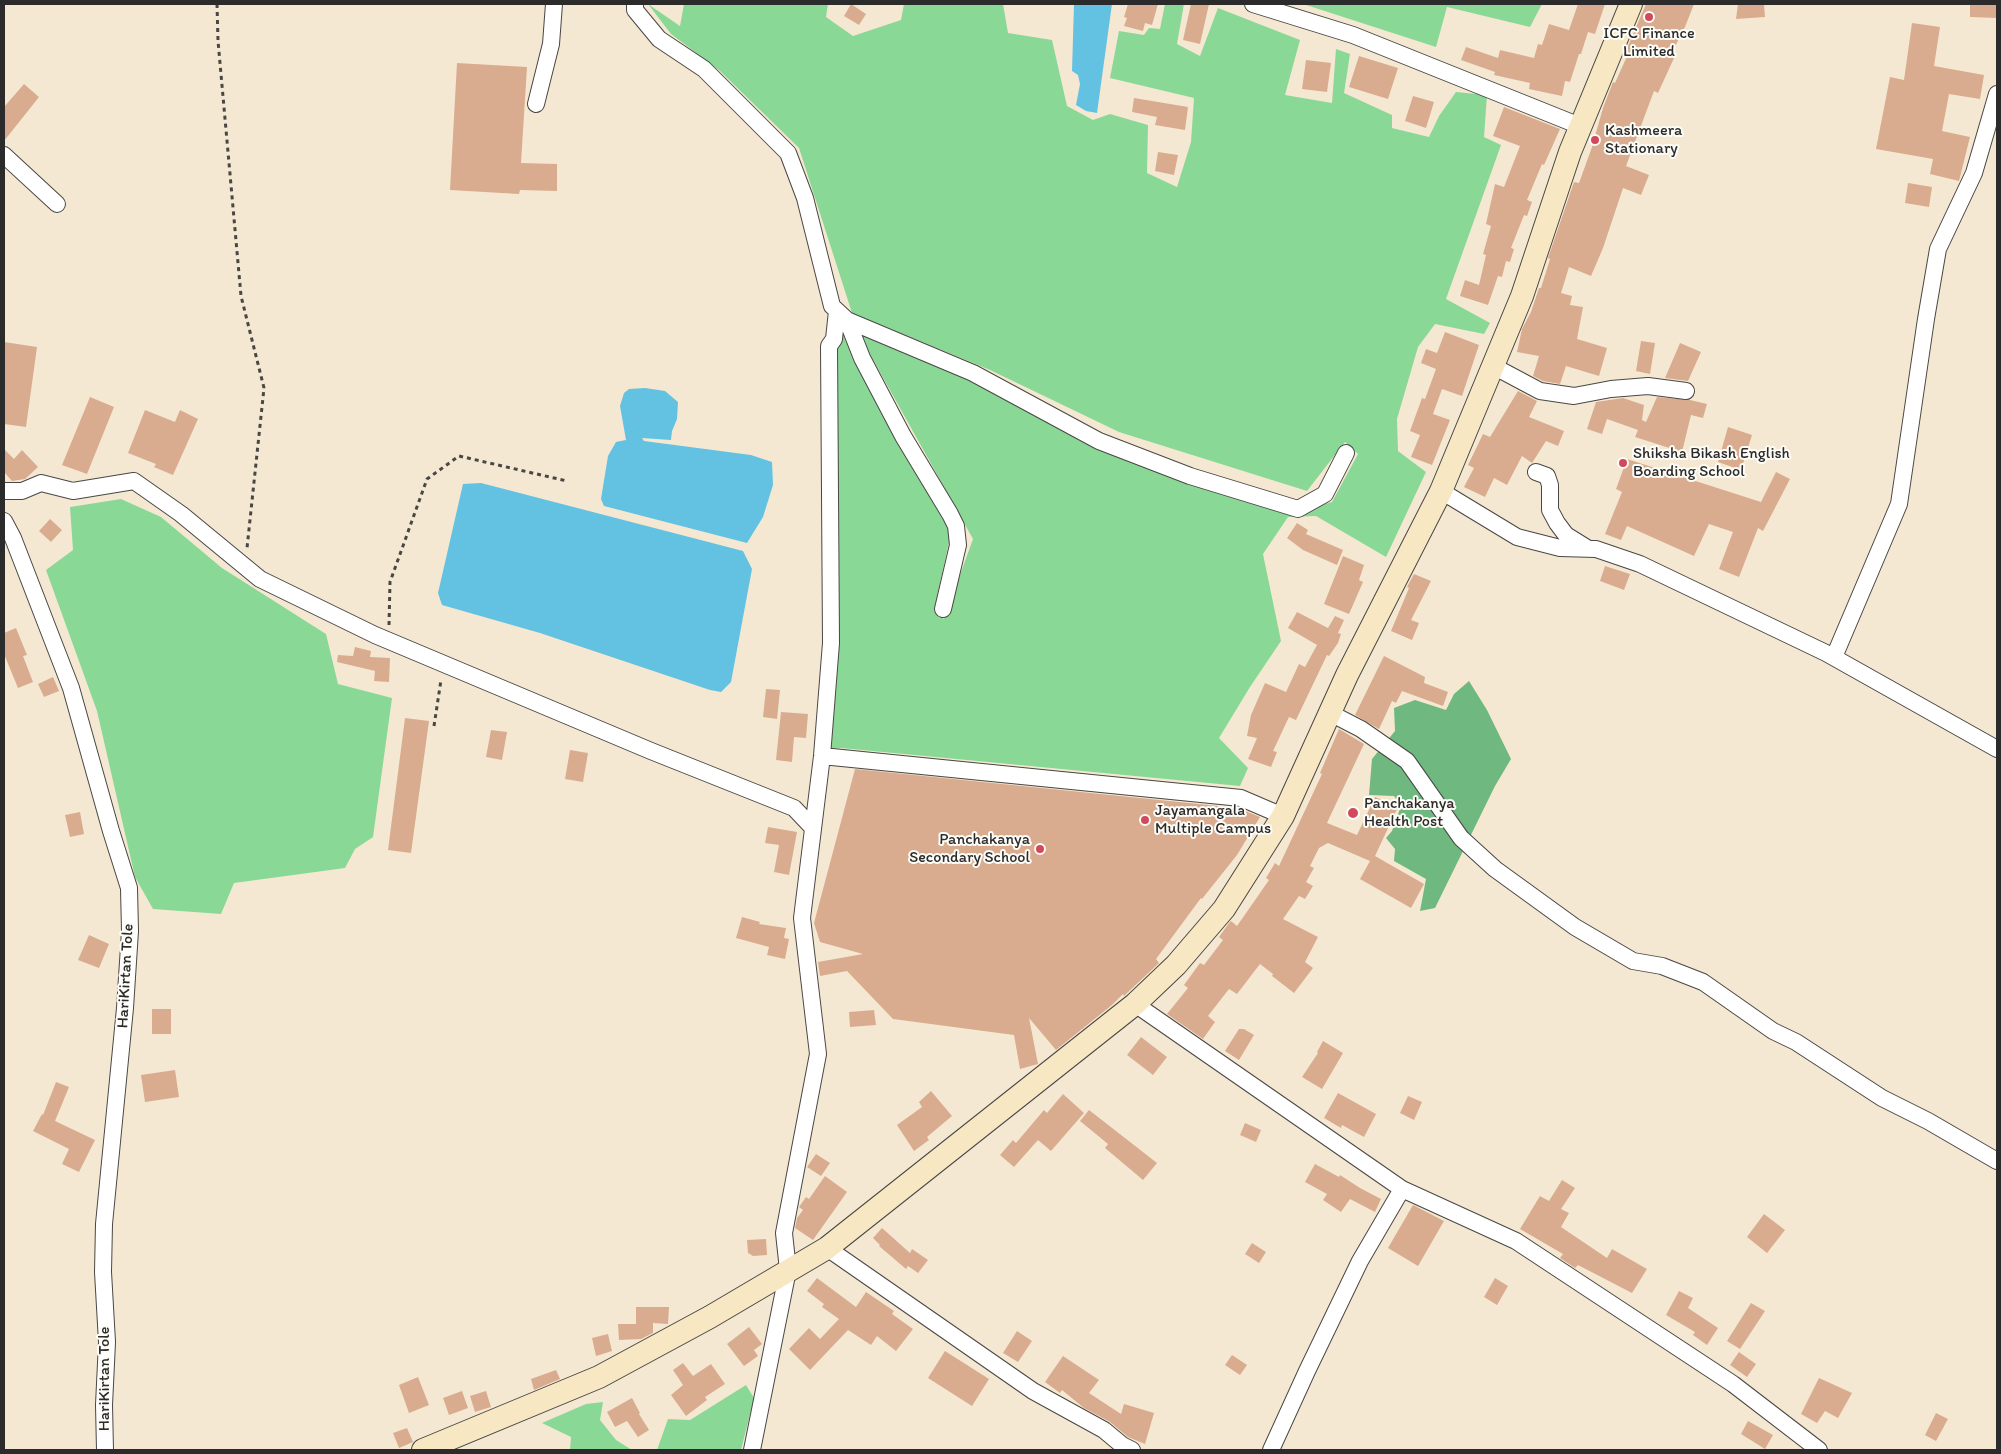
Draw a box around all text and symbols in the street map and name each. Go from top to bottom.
marker: ICFC Finance Limited [1643,11,1655,23]
place label: ICFC Finance Limited [1603,24,1695,62]
place label: Kashmeera Stationary [1605,121,1682,159]
marker: Kashmeera Stationary [1589,134,1601,146]
place label: Shiksha Bikash English Boarding School [1633,444,1790,482]
marker: Shiksha Bikash English Boarding School [1617,457,1629,469]
place label: Panchakanya Health Post [1364,794,1455,832]
place label: Jayamangala Multiple Campus [1155,801,1271,839]
marker: Panchakanya Health Post [1346,806,1360,820]
marker: Jayamangala Multiple Campus [1139,814,1151,826]
place label: Panchakanya Secondary School [909,830,1030,868]
marker: Panchakanya Secondary School [1034,843,1046,855]
street label: HariKirtan Tole [114,923,138,1029]
street label: HariKirtan Tole [95,1327,115,1431]

